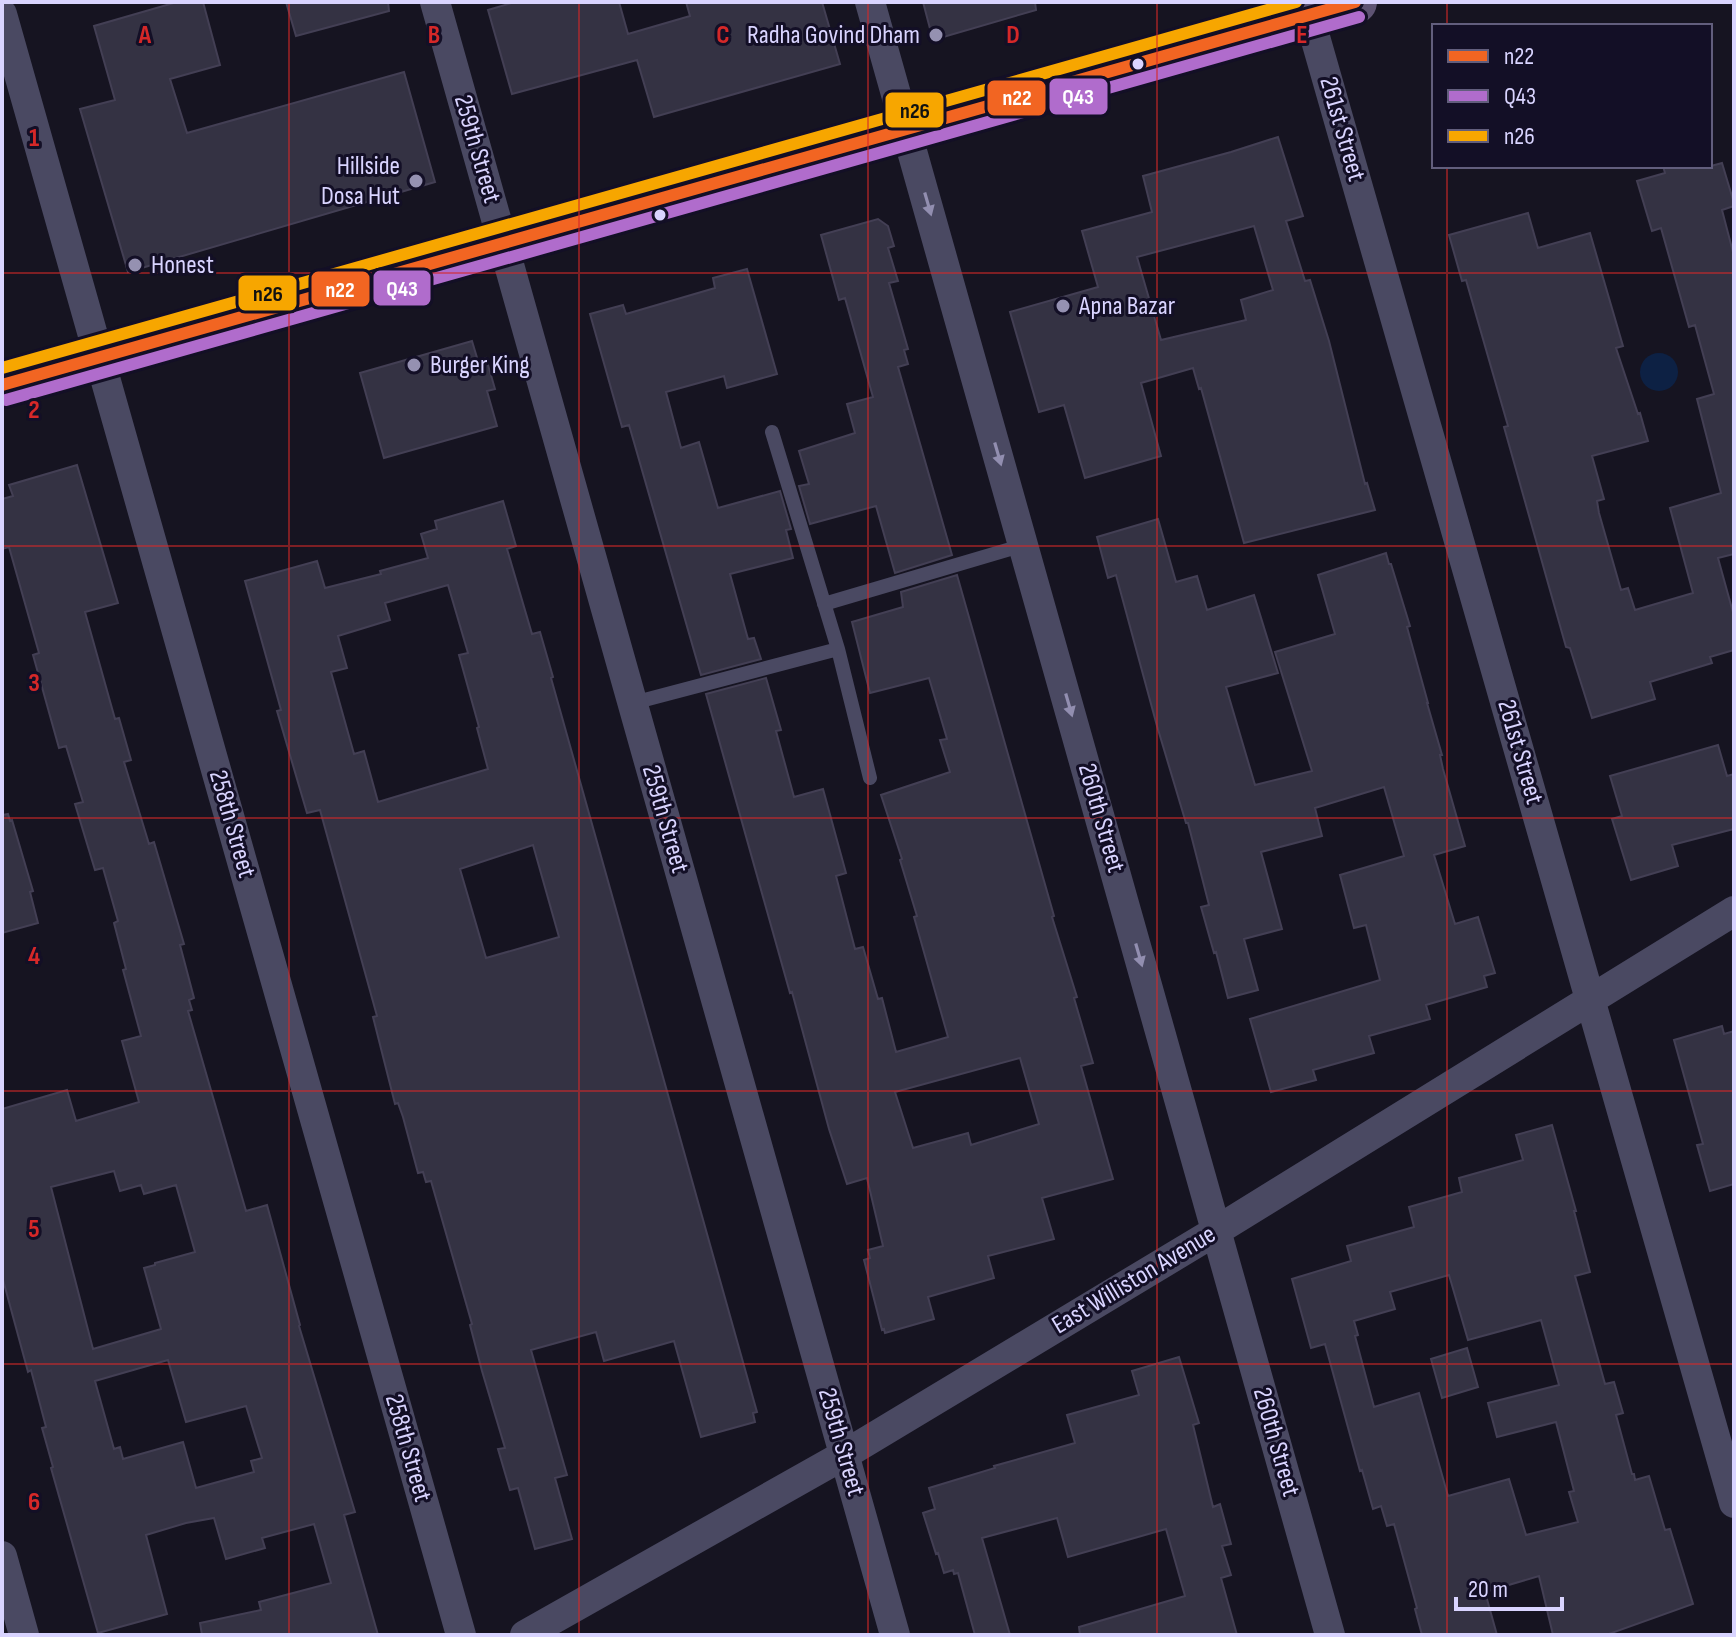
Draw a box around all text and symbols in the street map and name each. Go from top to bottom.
text: A [138,20,152,51]
text: B [428,20,440,51]
text: C [716,20,730,51]
place label: Radha Govind Dham [747,20,920,51]
text: D [1006,20,1020,51]
text: E [1296,20,1308,51]
legend [1432,24,1712,168]
marker: Radha Govind Dham [927,26,945,44]
text: n22 [1504,42,1534,71]
unlabelled marker [1130,56,1146,72]
street label: 261st Street [1312,73,1372,185]
line badge: Q43 [1048,77,1109,116]
line badge: n22 [986,79,1047,117]
text: Q43 [1504,82,1536,111]
text: Q43 [1062,84,1094,111]
text: n22 [1002,85,1032,112]
street label: 259th Street [447,91,507,207]
line badge: n26 [884,91,945,129]
text: n26 [900,98,930,125]
text: n26 [1504,122,1535,151]
text: 1 [29,123,39,154]
place label: Hillside Dosa Hut [321,151,400,212]
marker: Hillside Dosa Hut [407,172,425,190]
one-way arrow [922,193,935,217]
unlabelled marker [652,207,668,223]
place label: Honest [151,250,214,281]
marker: Honest [126,256,144,274]
line badge: Q43 [372,269,432,307]
line badge: n22 [310,270,371,308]
line badge: n26 [237,274,298,312]
text: Q43 [386,276,418,303]
text: n22 [325,277,355,304]
text: n26 [253,281,283,308]
place label: Apna Bazar [1078,291,1176,322]
marker: Apna Bazar [1054,297,1072,315]
place label: Burger King [430,350,530,381]
marker: Burger King [405,356,423,374]
text: 2 [28,395,40,426]
one-way arrow [993,442,1005,467]
text: 3 [28,668,40,699]
one-way arrow [1063,692,1075,717]
street label: 261st Street [1490,696,1550,808]
street label: 260th Street [1071,760,1131,876]
street label: 259th Street [635,761,695,877]
street label: 258th Street [202,767,262,881]
text: 4 [28,941,40,972]
one-way arrow [1133,943,1146,967]
text: 5 [28,1214,40,1245]
street label: East Williston Avenue [1047,1219,1221,1341]
street label: 259th Street [811,1384,871,1500]
street label: 260th Street [1246,1384,1306,1500]
street label: 258th Street [378,1391,438,1505]
text: 6 [28,1487,40,1518]
scale bar [1456,1561,1562,1611]
text: 20 m [1468,1575,1508,1604]

